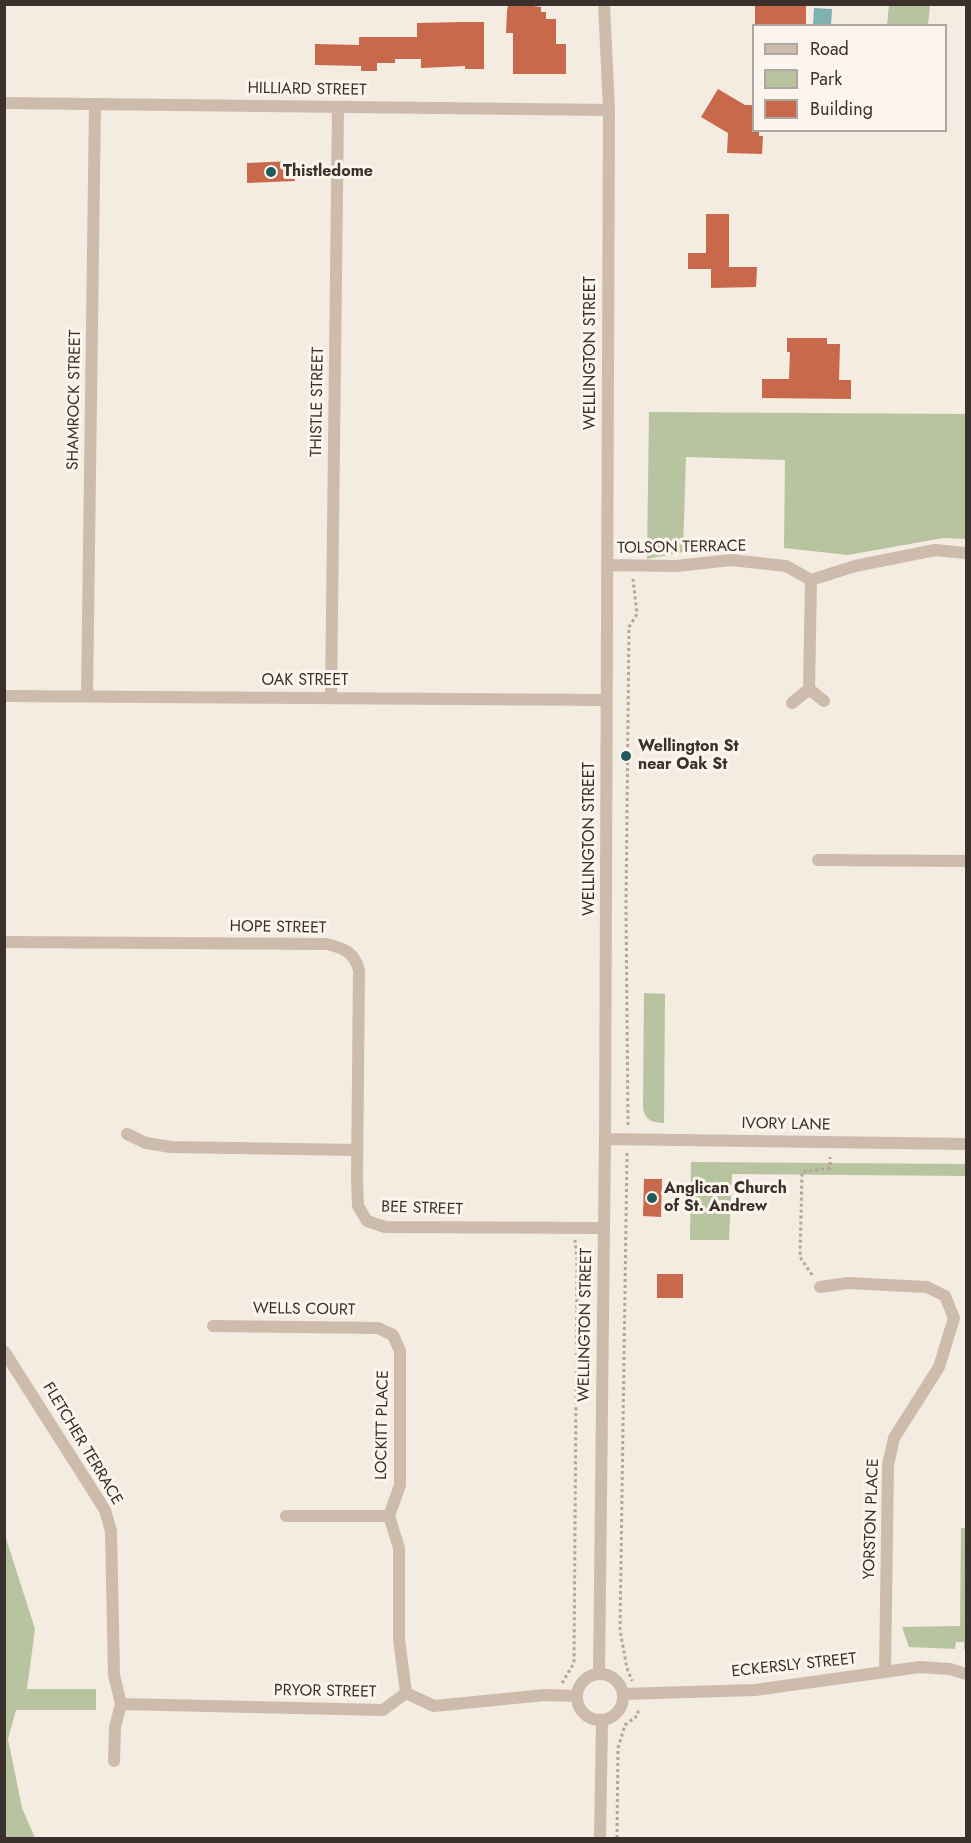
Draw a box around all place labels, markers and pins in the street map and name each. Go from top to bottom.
place label: Thistledome [283,162,373,182]
marker: Thistledome [264,165,278,179]
place label: Wellington St near Oak St [638,737,739,775]
marker: Wellington St near Oak St [619,749,633,763]
place label: Anglican Church of St. Andrew [664,1179,787,1217]
marker: Anglican Church of St. Andrew [645,1191,659,1205]

